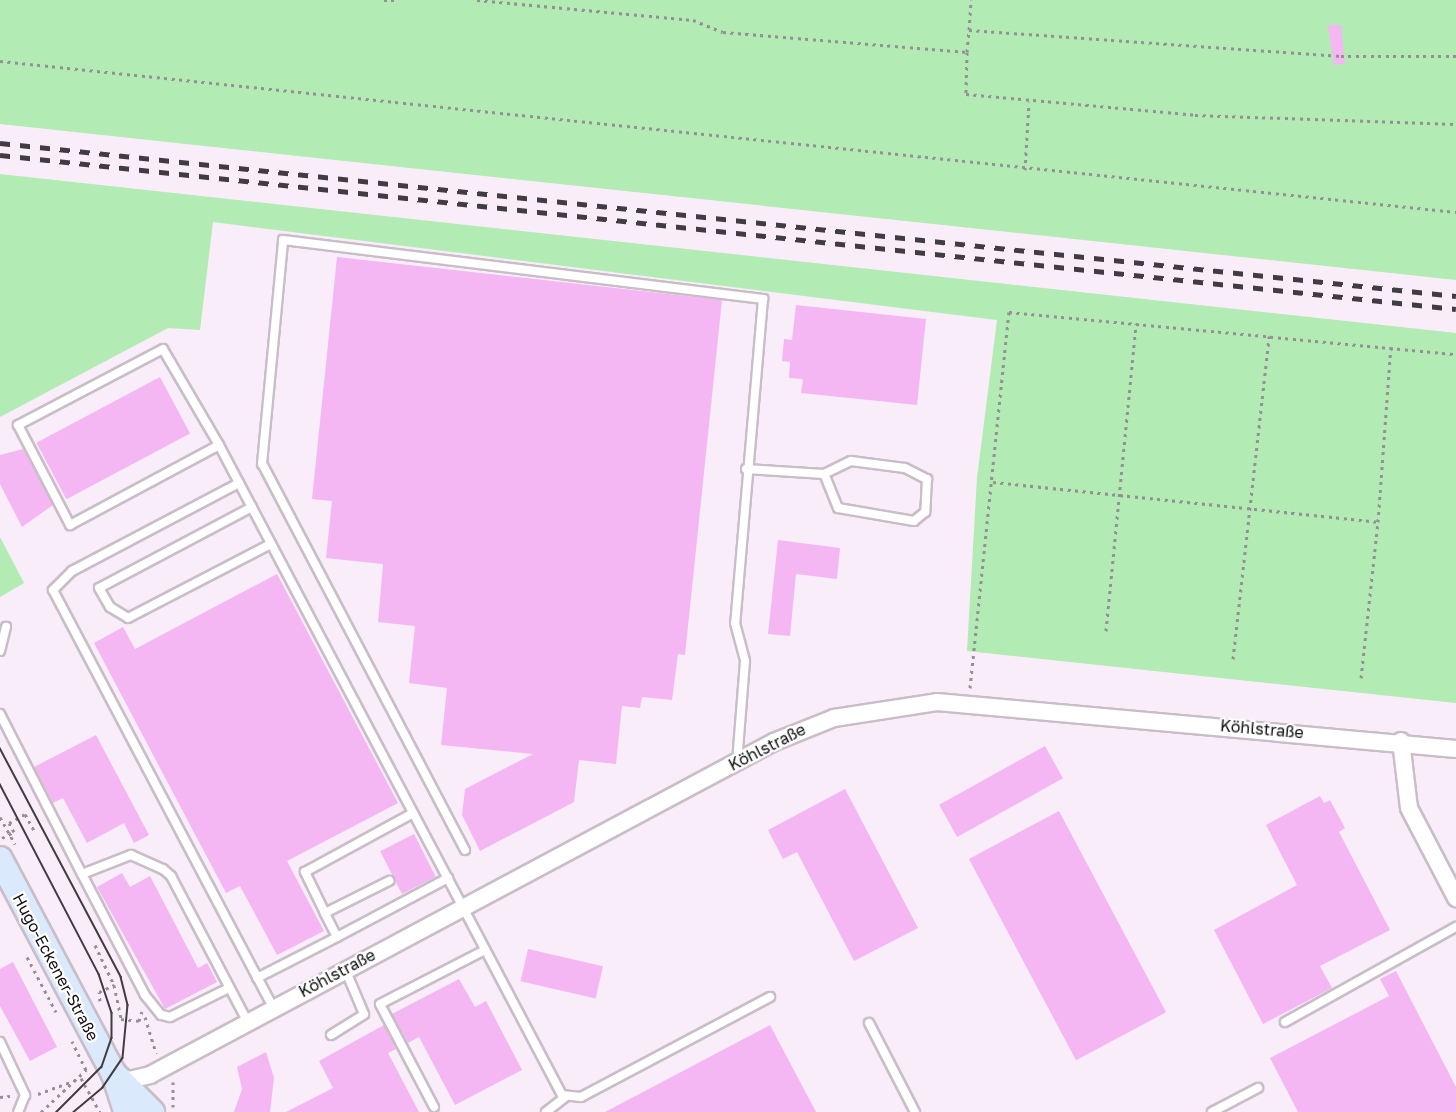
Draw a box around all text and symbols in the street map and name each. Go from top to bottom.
street label: Köhlstraße [1219,716,1305,742]
street label: Köhlstraße [725,719,809,775]
street label: Hugo-Eckener-Straße [9,890,103,1044]
street label: Köhlstraße [295,945,379,1001]

